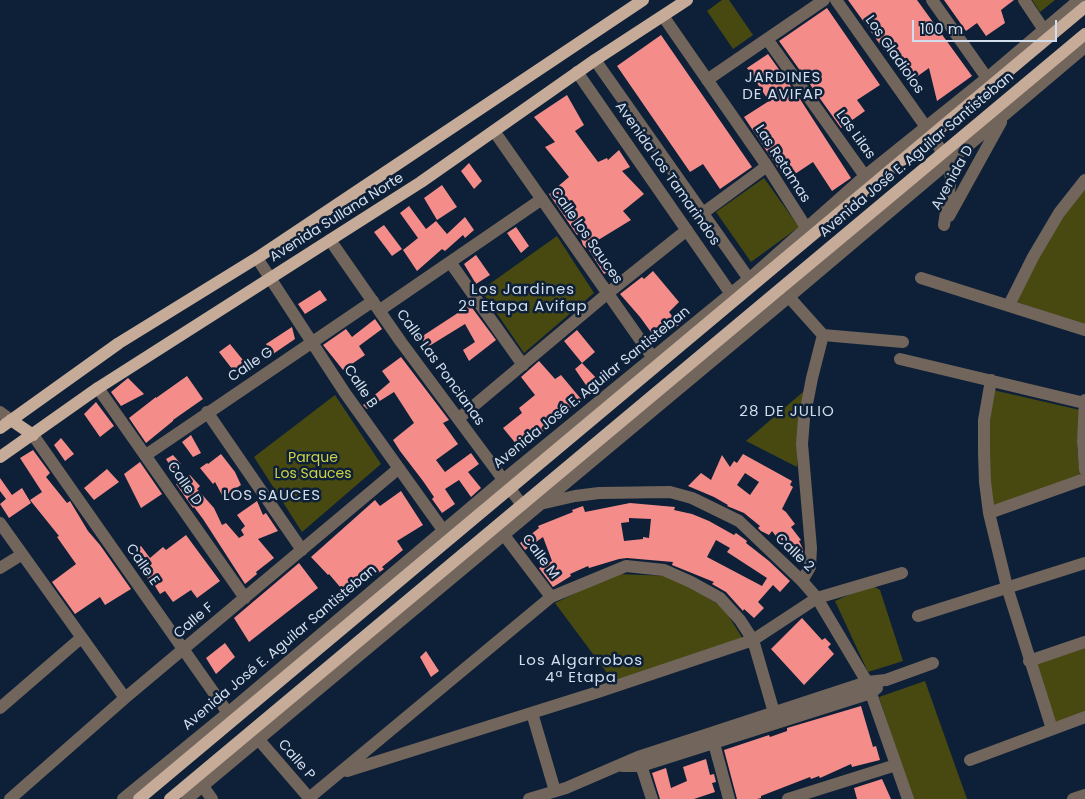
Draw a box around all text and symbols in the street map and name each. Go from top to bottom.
scale bar [915,10,1060,42]
street label: Los Gladiolos [861,13,927,97]
text: 100 m [920,18,963,39]
district label: JARDINES DE AVIFAP [741,69,825,104]
street label: Avenida José E. Aguilar Santisteban [816,69,1018,241]
street label: Avenida Los Tamarindos [611,99,723,249]
street label: Las Lilas [832,107,878,163]
street label: Las Retamas [751,122,813,206]
street label: Avenida D [928,143,978,213]
street label: Avenida Sullana Norte [267,170,407,266]
street label: Calle los Sauces [546,184,626,288]
district label: Los Jardines 2ª Etapa Avifap [466,281,580,316]
street label: Avenida José E. Aguilar Santisteban [490,303,694,473]
street label: Calle Las Poncianas [392,307,488,429]
street label: Calle G [225,344,277,386]
street label: Calle B [340,362,380,412]
district label: 28 DE JULIO [738,403,836,421]
park label: Parque Los Sauces [274,450,352,482]
street label: Calle D [163,459,205,509]
district label: LOS SAUCES [222,487,322,505]
street label: Calle 2 [771,530,817,576]
street label: Calle M [518,531,562,583]
street label: Calle E [122,541,162,589]
street label: Avenida José E. Aguilar Santisteban [179,562,381,734]
street label: Calle F [171,600,217,642]
district label: Los Algarrobos 4ª Etapa [517,652,645,687]
street label: Calle P [274,736,318,784]

